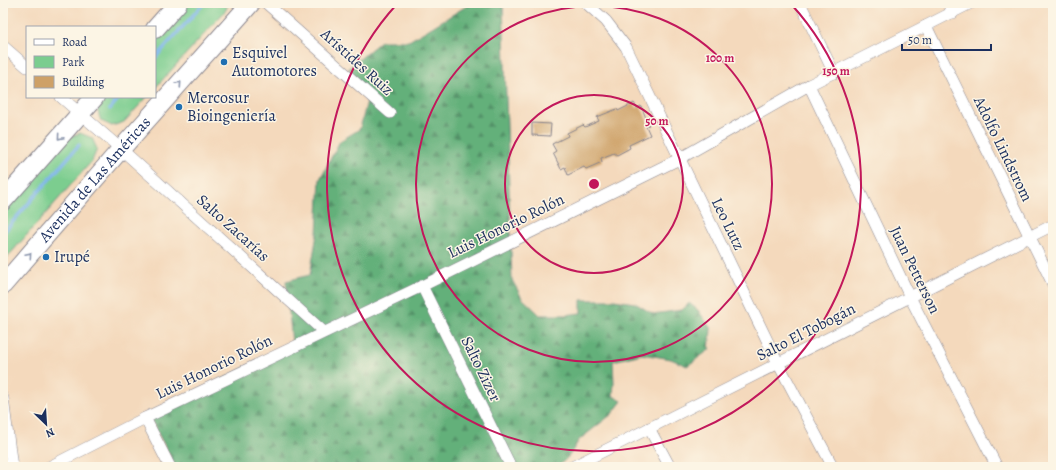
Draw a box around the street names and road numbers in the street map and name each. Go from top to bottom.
street label: Arístides Ruiz [315,23,398,101]
street label: Adolfo Lindstrom [968,92,1038,205]
street label: Avenida de Las Américas [33,112,156,248]
street label: Luis Honorio Rolón [444,188,568,264]
street label: Salto Zacarías [192,189,274,267]
street label: Leo Lutz [706,194,750,254]
street label: Juan Petterson [884,222,946,318]
street label: Salto El Tobogán [753,298,859,366]
street label: Luis Honorio Rolón [152,329,276,405]
street label: Salto Zizer [456,333,506,405]

